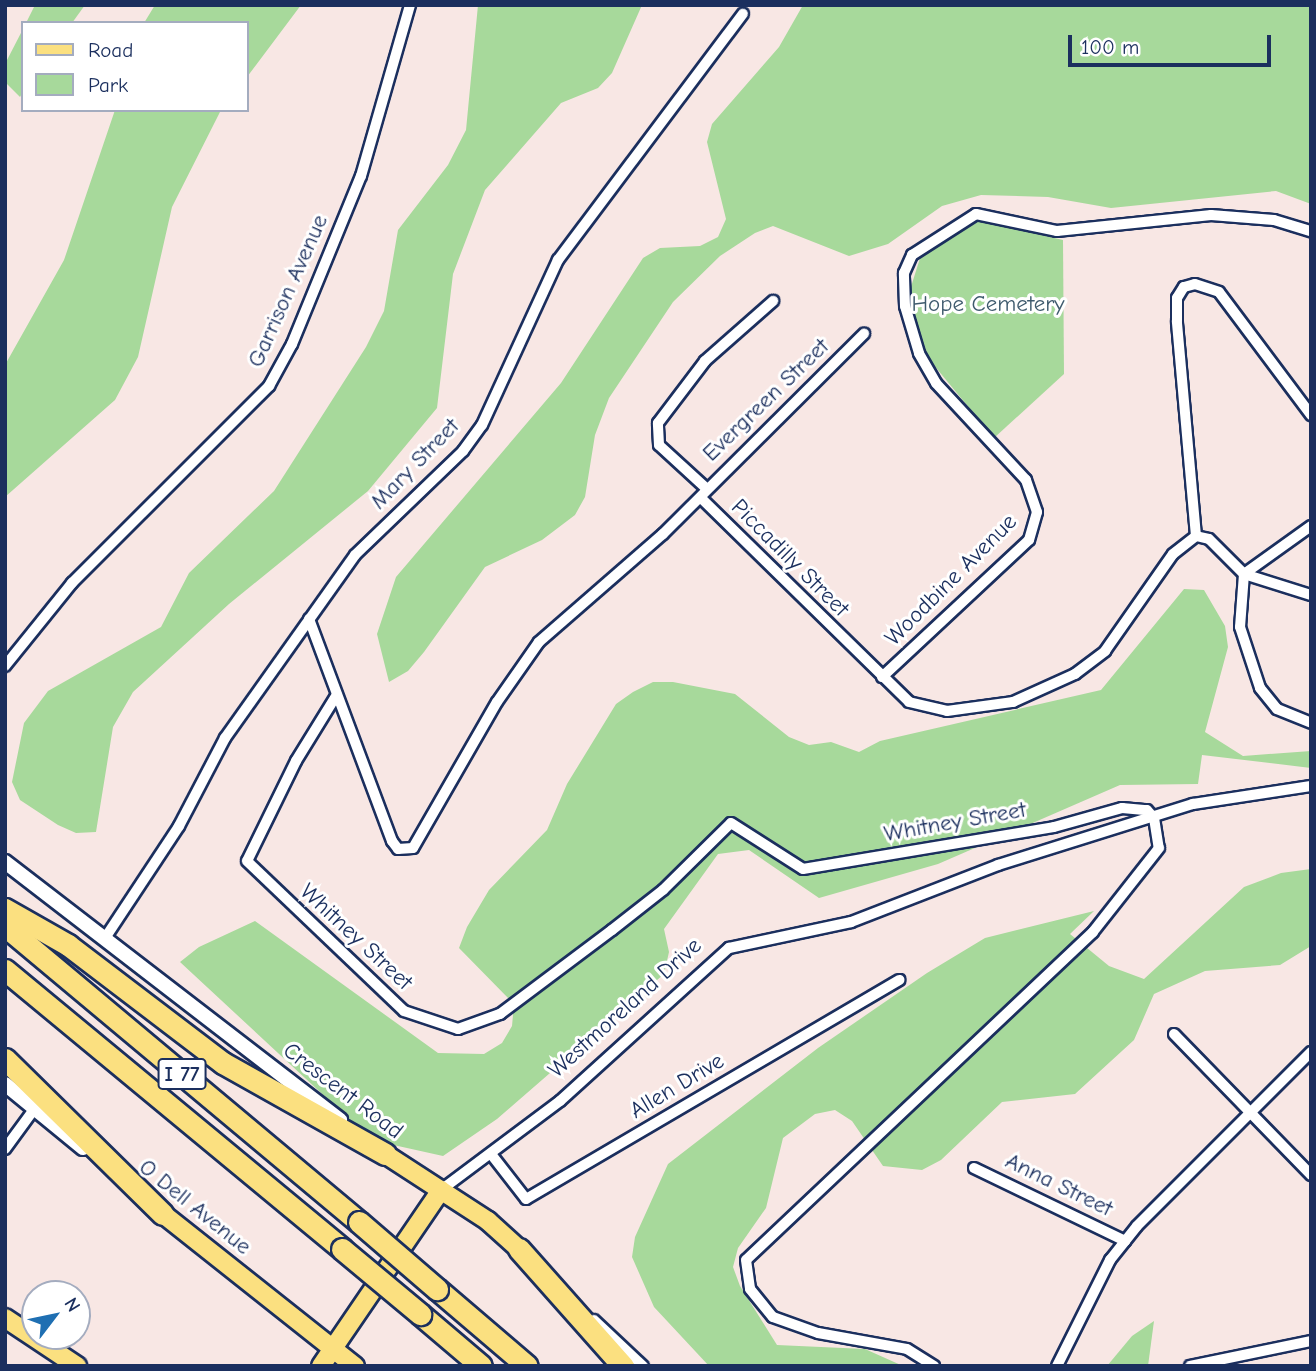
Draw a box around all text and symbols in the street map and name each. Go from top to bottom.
legend [21,21,248,112]
scale bar [1071,21,1274,65]
text: 100 m [1081,35,1139,59]
text: Road [88,38,133,62]
text: Park [88,73,128,97]
street label: Garrison Avenue [242,211,334,371]
park label: Hope Cemetery [911,290,1065,318]
street label: Evergreen Street [697,333,835,467]
street label: Mary Street [365,413,465,515]
street label: Piccadilly Street [725,493,855,623]
street label: Woodbine Avenue [879,508,1023,652]
street label: Whitney Street [882,796,1028,848]
street label: Whitney Street [294,878,418,996]
street label: Westmoreland Drive [543,932,707,1084]
street label: Crescent Road [278,1037,408,1145]
street label: Allen Drive [625,1047,729,1125]
road number: I 77 [158,1056,206,1092]
street label: Anna Street [1001,1147,1117,1223]
street label: O Dell Avenue [133,1153,257,1261]
north arrow [21,1280,91,1350]
text: N [59,1294,85,1316]

